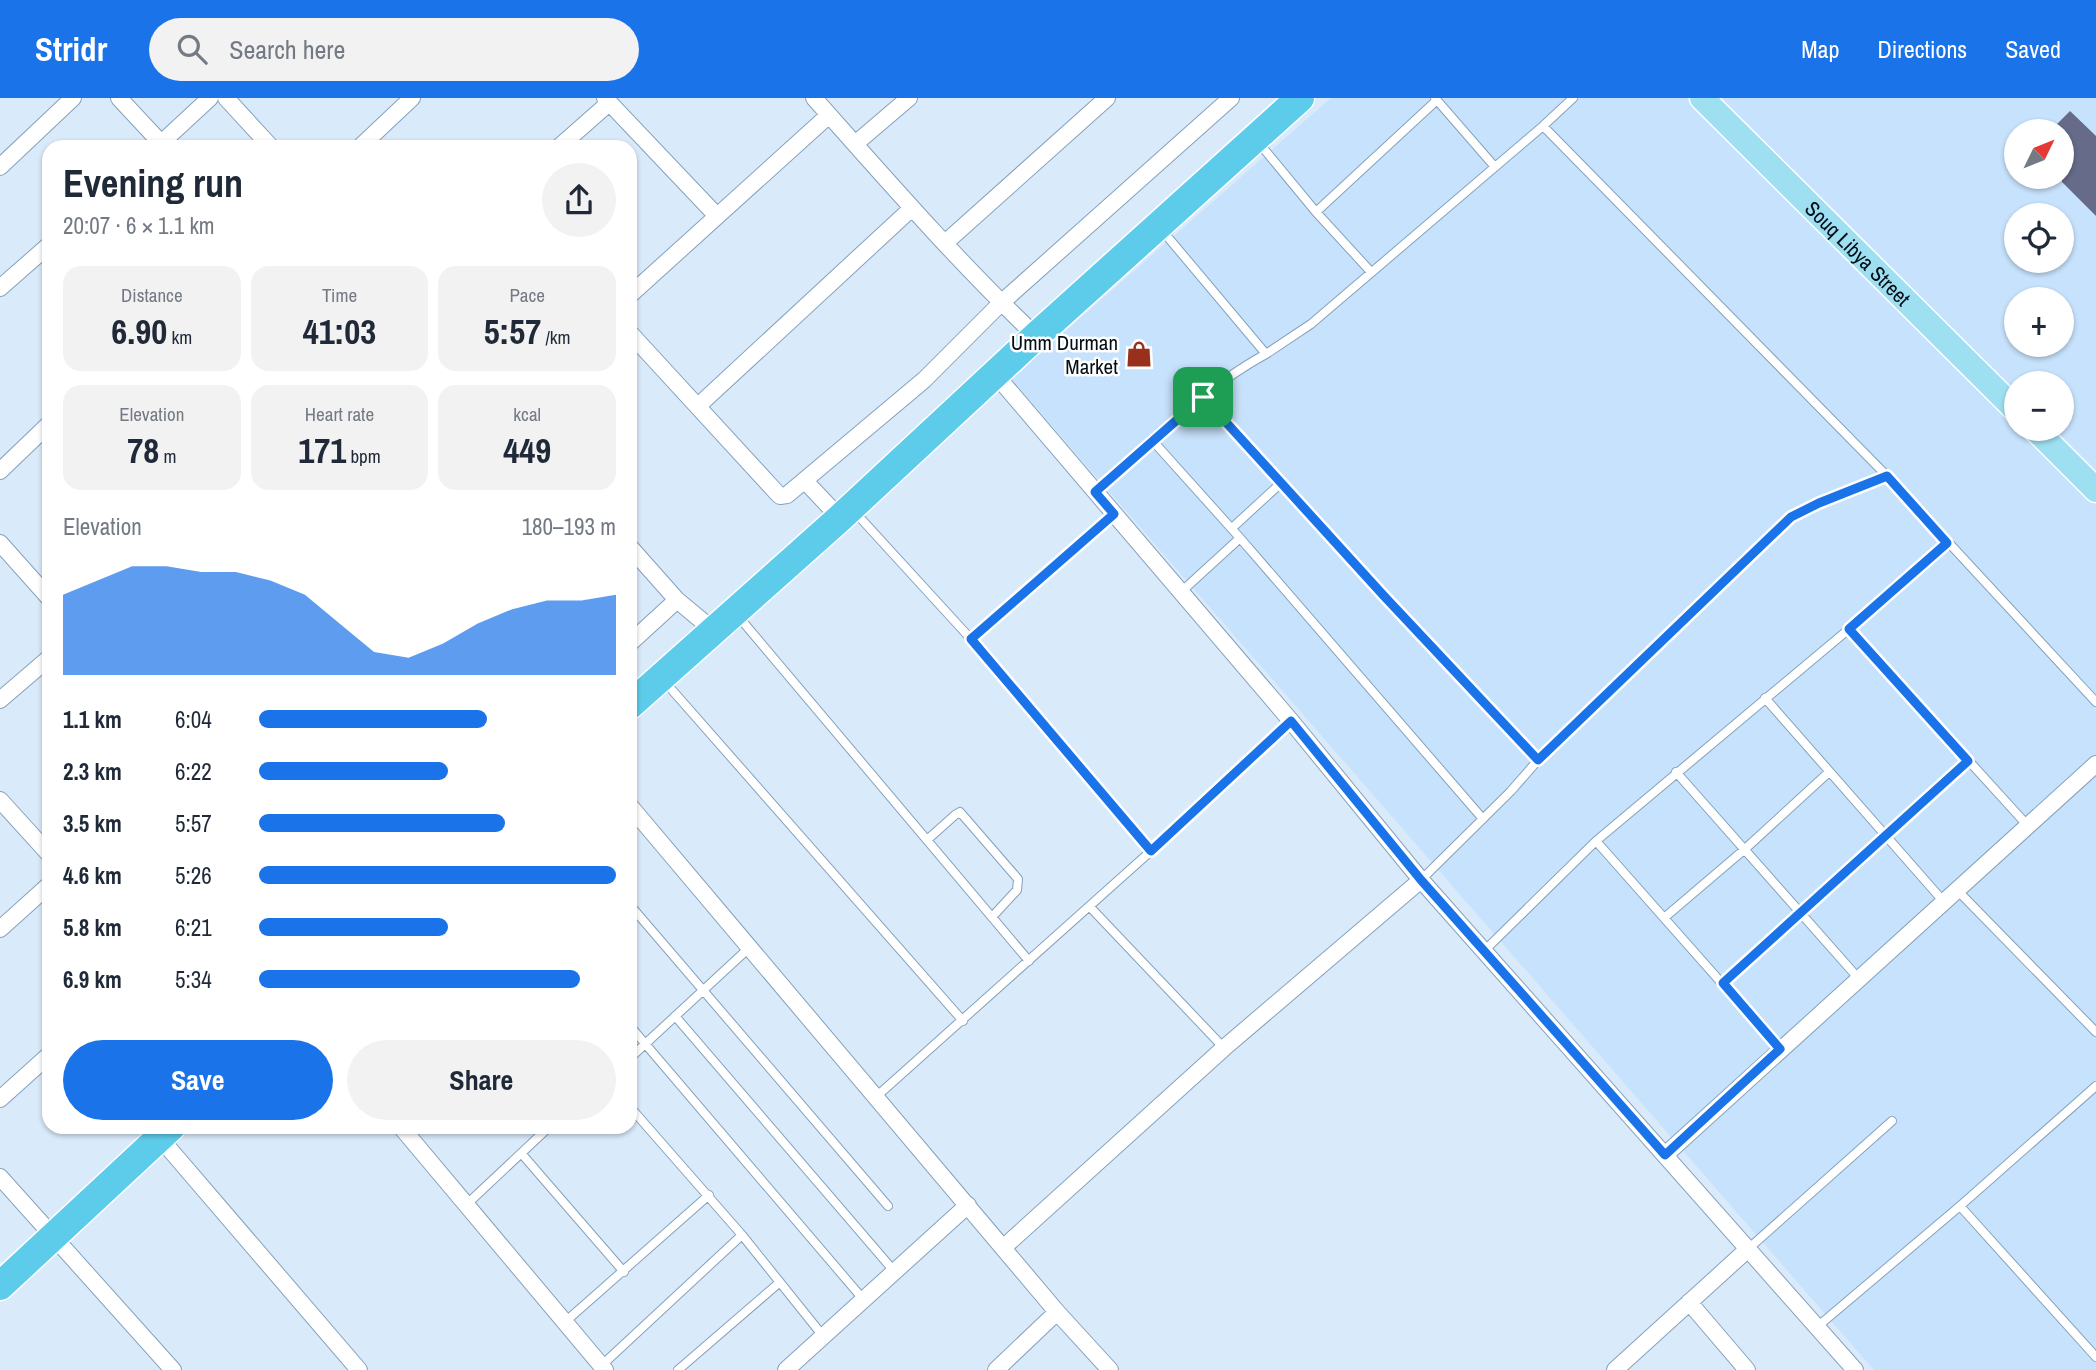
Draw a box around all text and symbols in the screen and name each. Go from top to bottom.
search box [149,18,639,81]
text: Stridr [35,27,107,71]
icon: search [173,30,211,68]
text: Search here [229,32,345,67]
text: Map [1801,33,1839,65]
text: Directions [1877,33,1967,65]
text: Saved [2005,33,2061,65]
north arrow [2004,119,2074,189]
map controls [2004,119,2074,441]
text: Evening run [63,158,243,209]
button: share [542,163,616,237]
street label: Souq Libya Street [1799,194,1917,312]
button: locate [2004,203,2074,273]
text: 20:07 · 6 × 1.1 km [63,210,215,241]
text: Distance [121,282,183,308]
text: Time [322,282,357,308]
text: Pace [509,282,545,308]
button: + [2004,287,2074,357]
text: 6.90 [111,308,167,355]
text: 41:03 [303,308,376,355]
text: 5:57 [484,308,541,355]
text: km [167,324,192,350]
text: /km [541,324,571,350]
place label: Umm Durman Market [1011,328,1118,381]
shop icon: Umm Durman Market [1124,339,1154,369]
pin [1173,367,1233,427]
button: − [2004,371,2074,441]
icon: arrive [1184,378,1222,416]
text: Elevation [119,401,184,427]
text: Heart rate [305,401,374,427]
text: kcal [513,401,541,427]
text: 78 [127,427,159,474]
text: 171 [298,427,346,474]
text: 449 [503,427,551,474]
text: m [159,443,176,469]
text: bpm [346,443,381,469]
text: Elevation [63,511,142,542]
text: 180–193 m [522,511,616,542]
text: 1.1 km [63,704,122,735]
text: 6:04 [175,704,212,735]
text: 2.3 km [63,756,122,787]
text: 6:22 [175,756,212,787]
text: 3.5 km [63,808,122,839]
text: 5:57 [175,808,212,839]
text: 4.6 km [63,860,122,891]
text: 5:26 [175,860,212,891]
text: 5.8 km [63,912,122,943]
text: 6:21 [175,912,212,943]
text: 6.9 km [63,964,122,995]
text: 5:34 [175,964,212,995]
button: Save [63,1040,333,1120]
button: Share [347,1040,616,1120]

